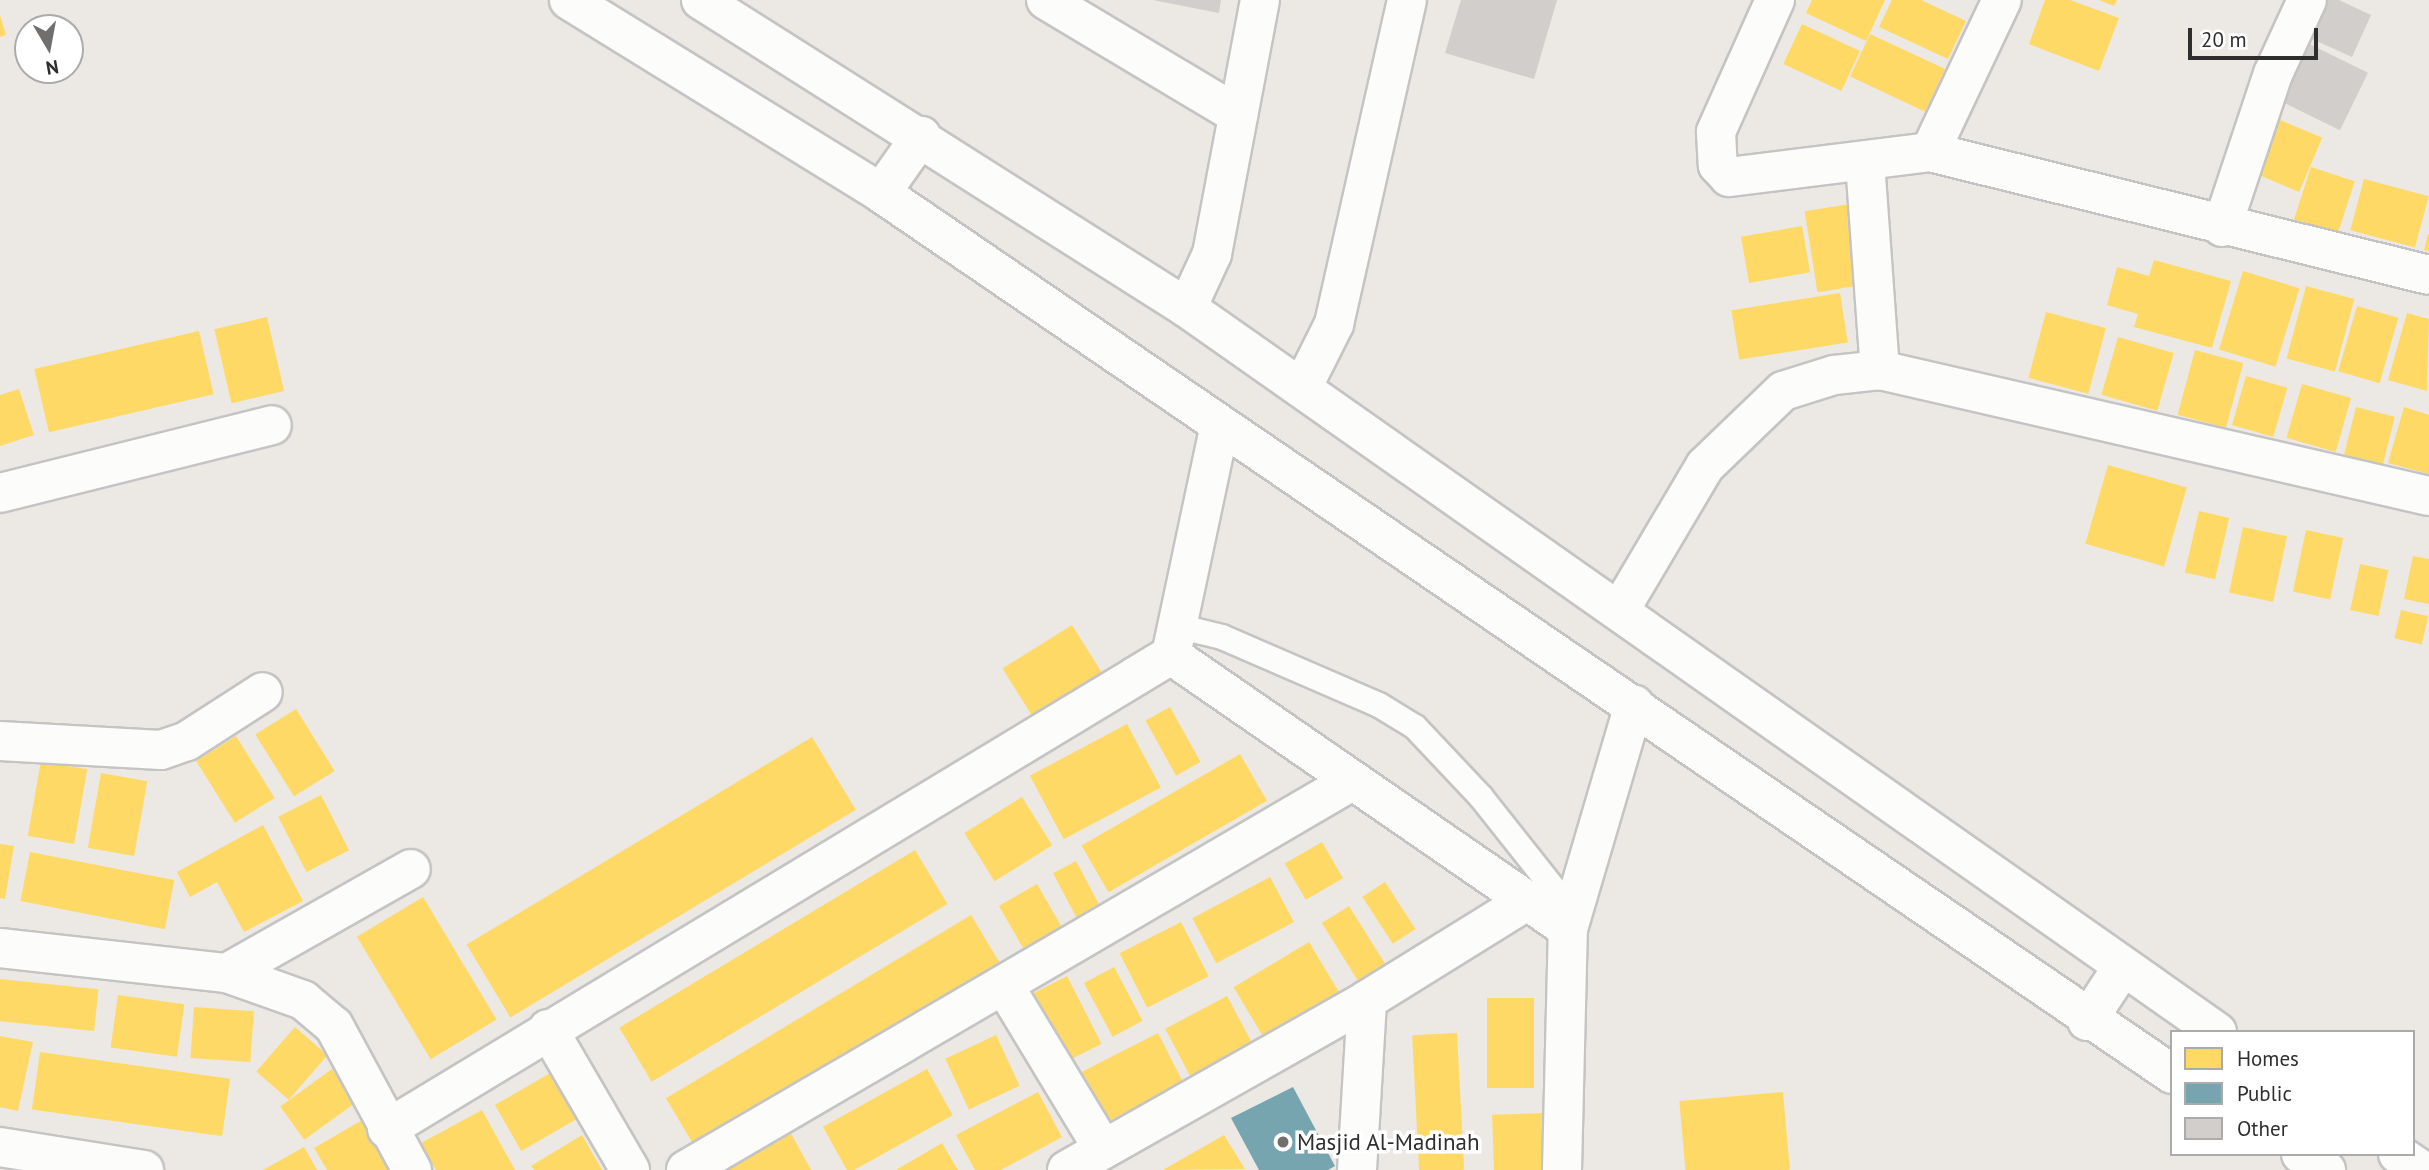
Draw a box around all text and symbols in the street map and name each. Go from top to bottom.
north arrow [14,14,84,84]
scale bar [2191,14,2320,58]
text: 20 m [2201,26,2247,53]
text: N [44,55,61,81]
legend [2170,1030,2415,1156]
text: Homes [2237,1045,2299,1072]
text: Public [2237,1080,2292,1107]
text: Other [2237,1115,2288,1142]
place label: Masjid Al-Madinah [1297,1128,1480,1156]
marker: Masjid Al-Madinah [1275,1134,1291,1150]

